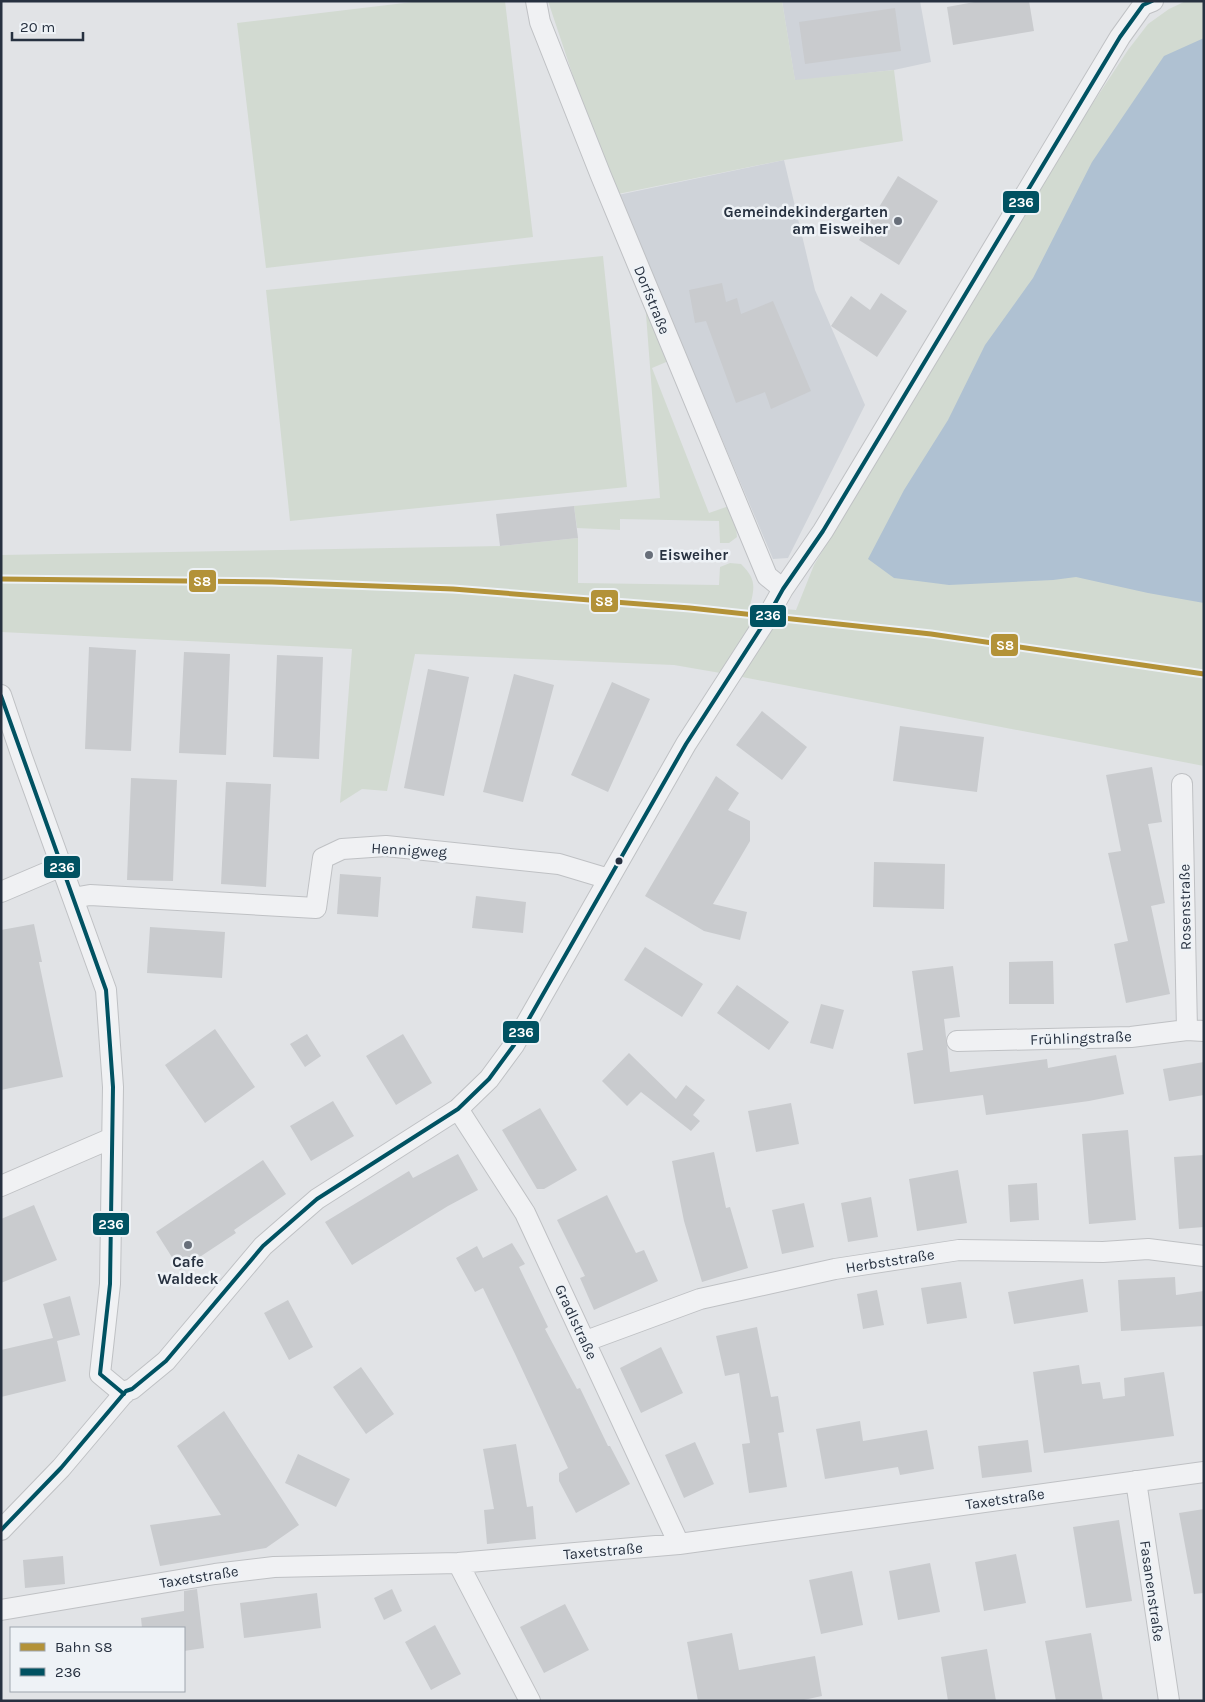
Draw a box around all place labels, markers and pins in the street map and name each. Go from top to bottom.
place label: Gemeindekindergarten am Eisweiher [724,203,888,238]
marker: Gemeindekindergarten am Eisweiher [892,215,904,227]
place label: Eisweiher [659,546,728,564]
marker: Eisweiher [643,549,655,561]
unlabelled marker [614,856,624,866]
marker: Cafe Waldeck [182,1239,194,1251]
place label: Cafe Waldeck [158,1253,219,1288]

